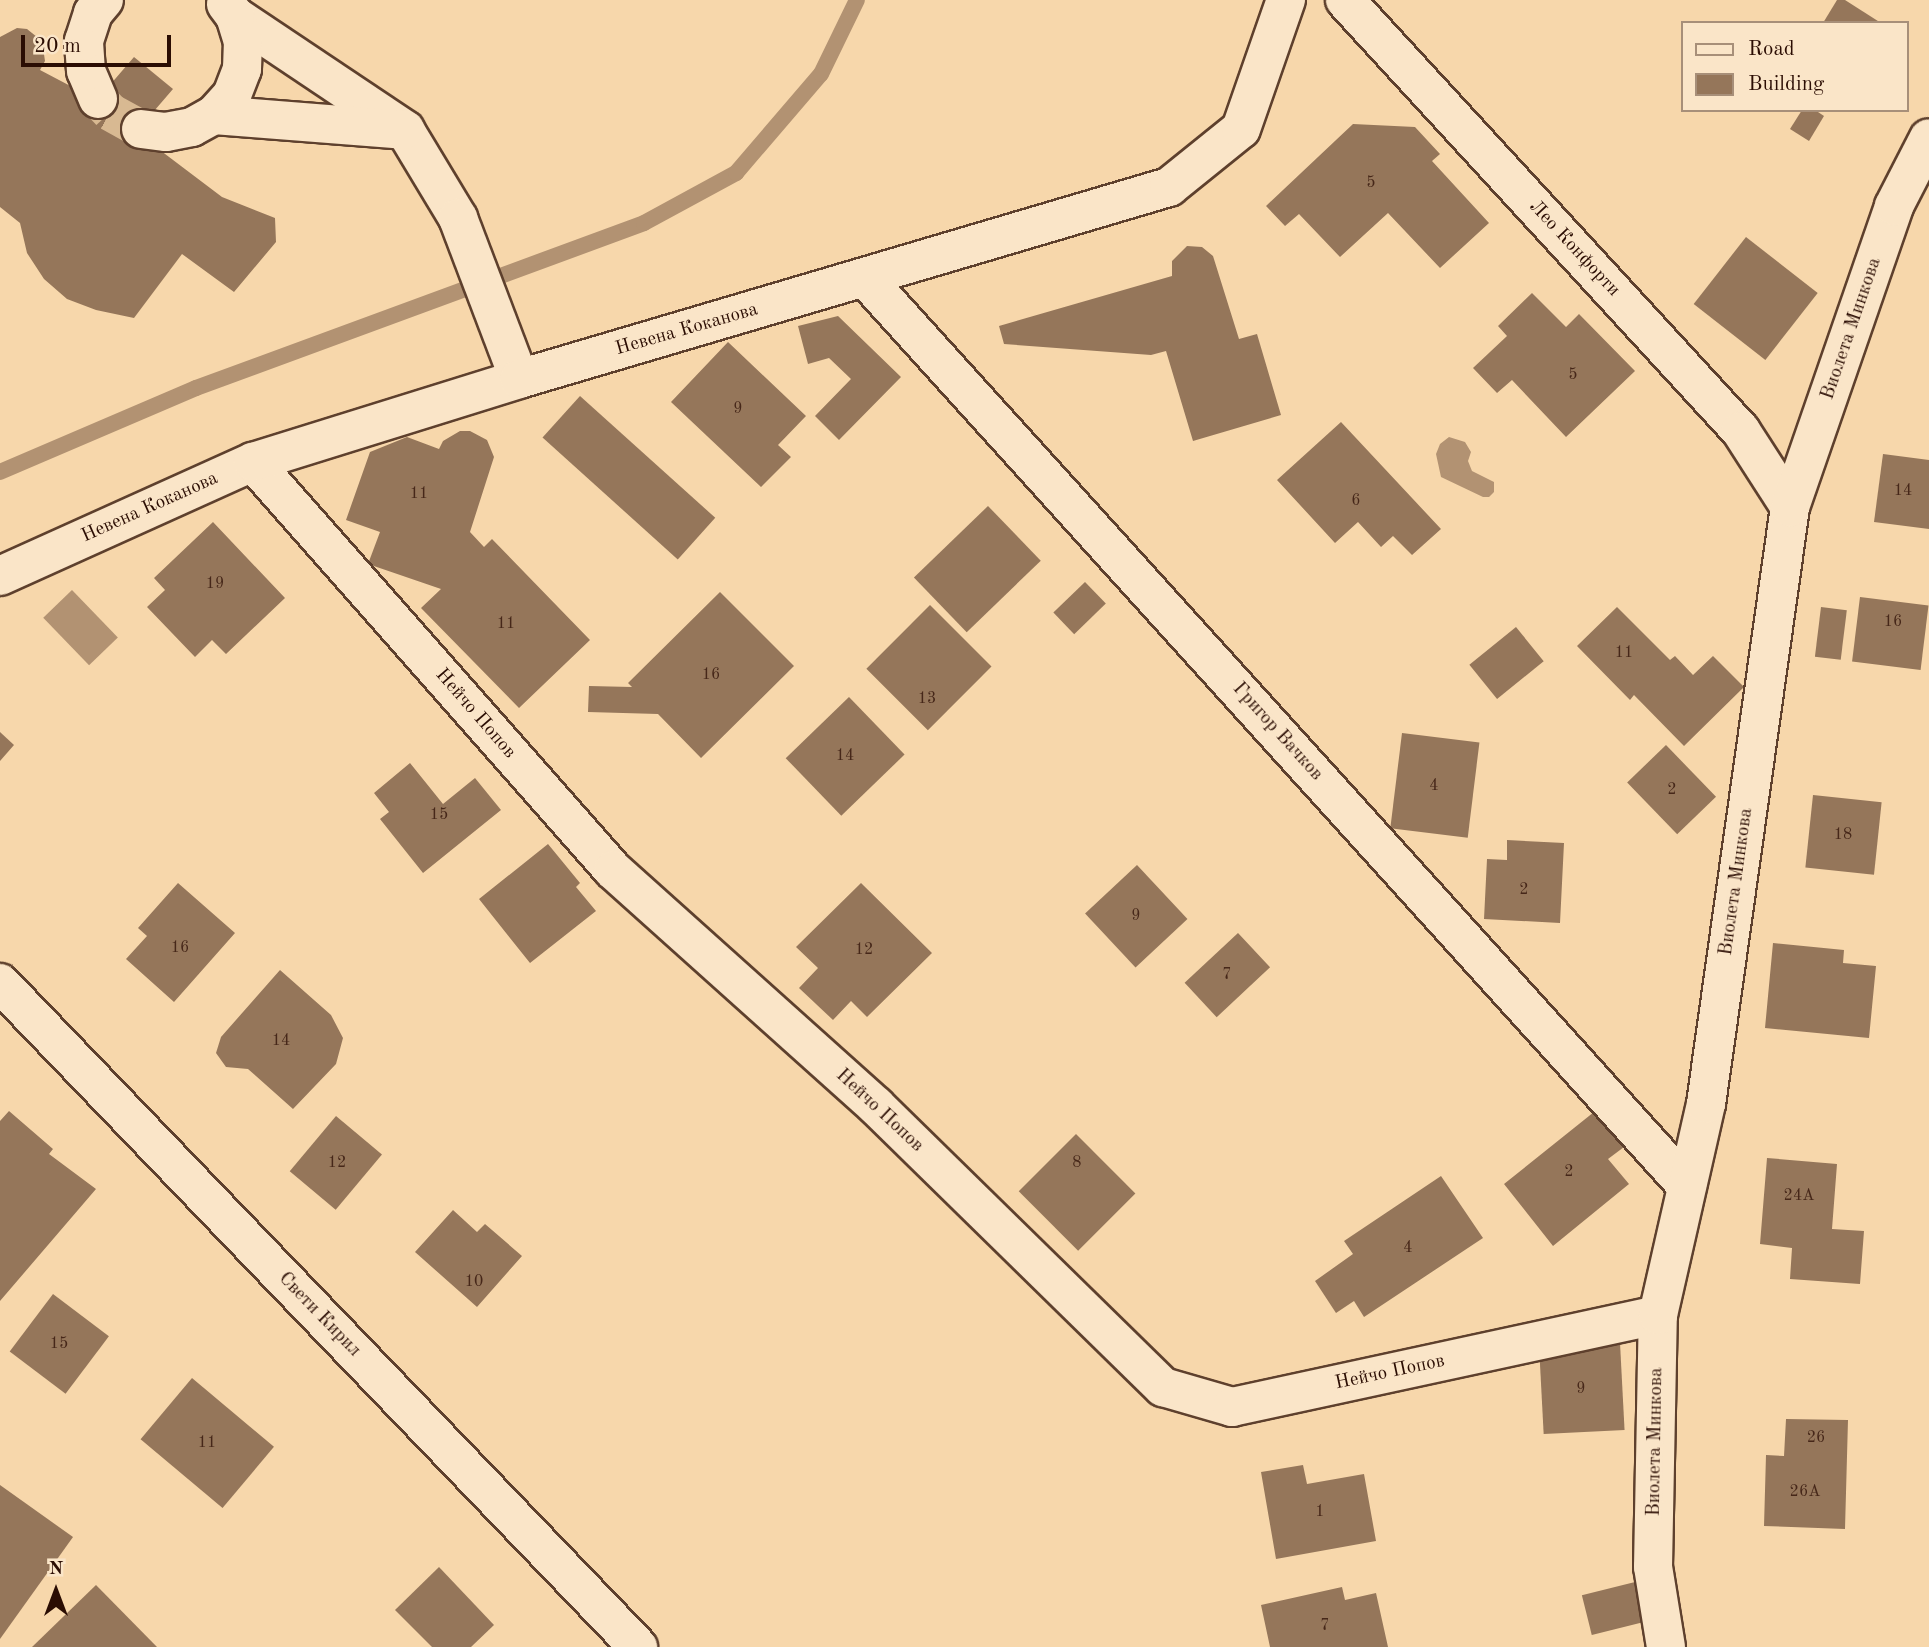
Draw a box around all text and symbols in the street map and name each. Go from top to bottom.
scale bar [24,21,175,65]
legend [1680,21,1908,112]
text: 20 m [34,36,81,57]
text: Road [1748,39,1795,60]
text: Building [1748,74,1824,95]
house number: 5 [1366,173,1376,193]
street label: Лео Конфорти [1524,196,1624,302]
street label: Виолета Минкова [1817,255,1887,403]
street label: Невена Коканова [613,299,761,361]
house number: 5 [1568,365,1578,385]
house number: 9 [733,399,743,419]
street label: Невена Коканова [78,468,222,548]
house number: 14 [1894,481,1912,501]
house number: 11 [410,484,428,504]
house number: 6 [1351,491,1361,511]
house number: 19 [206,574,224,594]
house number: 16 [1884,612,1902,632]
house number: 11 [497,614,515,634]
house number: 11 [1615,643,1633,663]
street label: Нейчо Попов [430,664,520,764]
house number: 16 [702,665,720,685]
street label: Григор Вачков [1227,678,1327,786]
house number: 13 [918,689,936,709]
house number: 14 [836,746,854,766]
house number: 4 [1429,776,1439,796]
house number: 2 [1667,780,1677,800]
house number: 15 [430,805,448,825]
street label: Виолета Минкова [1715,807,1759,957]
house number: 18 [1834,825,1852,845]
house number: 2 [1519,880,1529,900]
house number: 9 [1131,906,1141,926]
house number: 16 [171,938,189,958]
house number: 12 [855,940,873,960]
house number: 7 [1222,965,1232,985]
house number: 14 [272,1031,290,1051]
street label: Нейчо Попов [830,1065,928,1157]
house number: 12 [328,1153,346,1173]
house number: 8 [1072,1153,1082,1173]
house number: 2 [1564,1162,1574,1182]
house number: 24А [1784,1186,1814,1206]
house number: 4 [1403,1238,1413,1258]
street label: Свети Кирил [273,1268,365,1362]
house number: 10 [465,1272,483,1292]
house number: 15 [50,1334,68,1354]
street label: Нейчо Попов [1333,1350,1447,1396]
street label: Виолета Минкова [1643,1367,1669,1517]
house number: 9 [1576,1379,1586,1399]
house number: 26 [1807,1428,1825,1448]
house number: 11 [198,1433,216,1453]
house number: 26А [1790,1482,1820,1502]
house number: 1 [1315,1502,1325,1522]
north arrow [21,1556,91,1626]
text: N [49,1560,63,1579]
house number: 7 [1320,1616,1330,1636]

